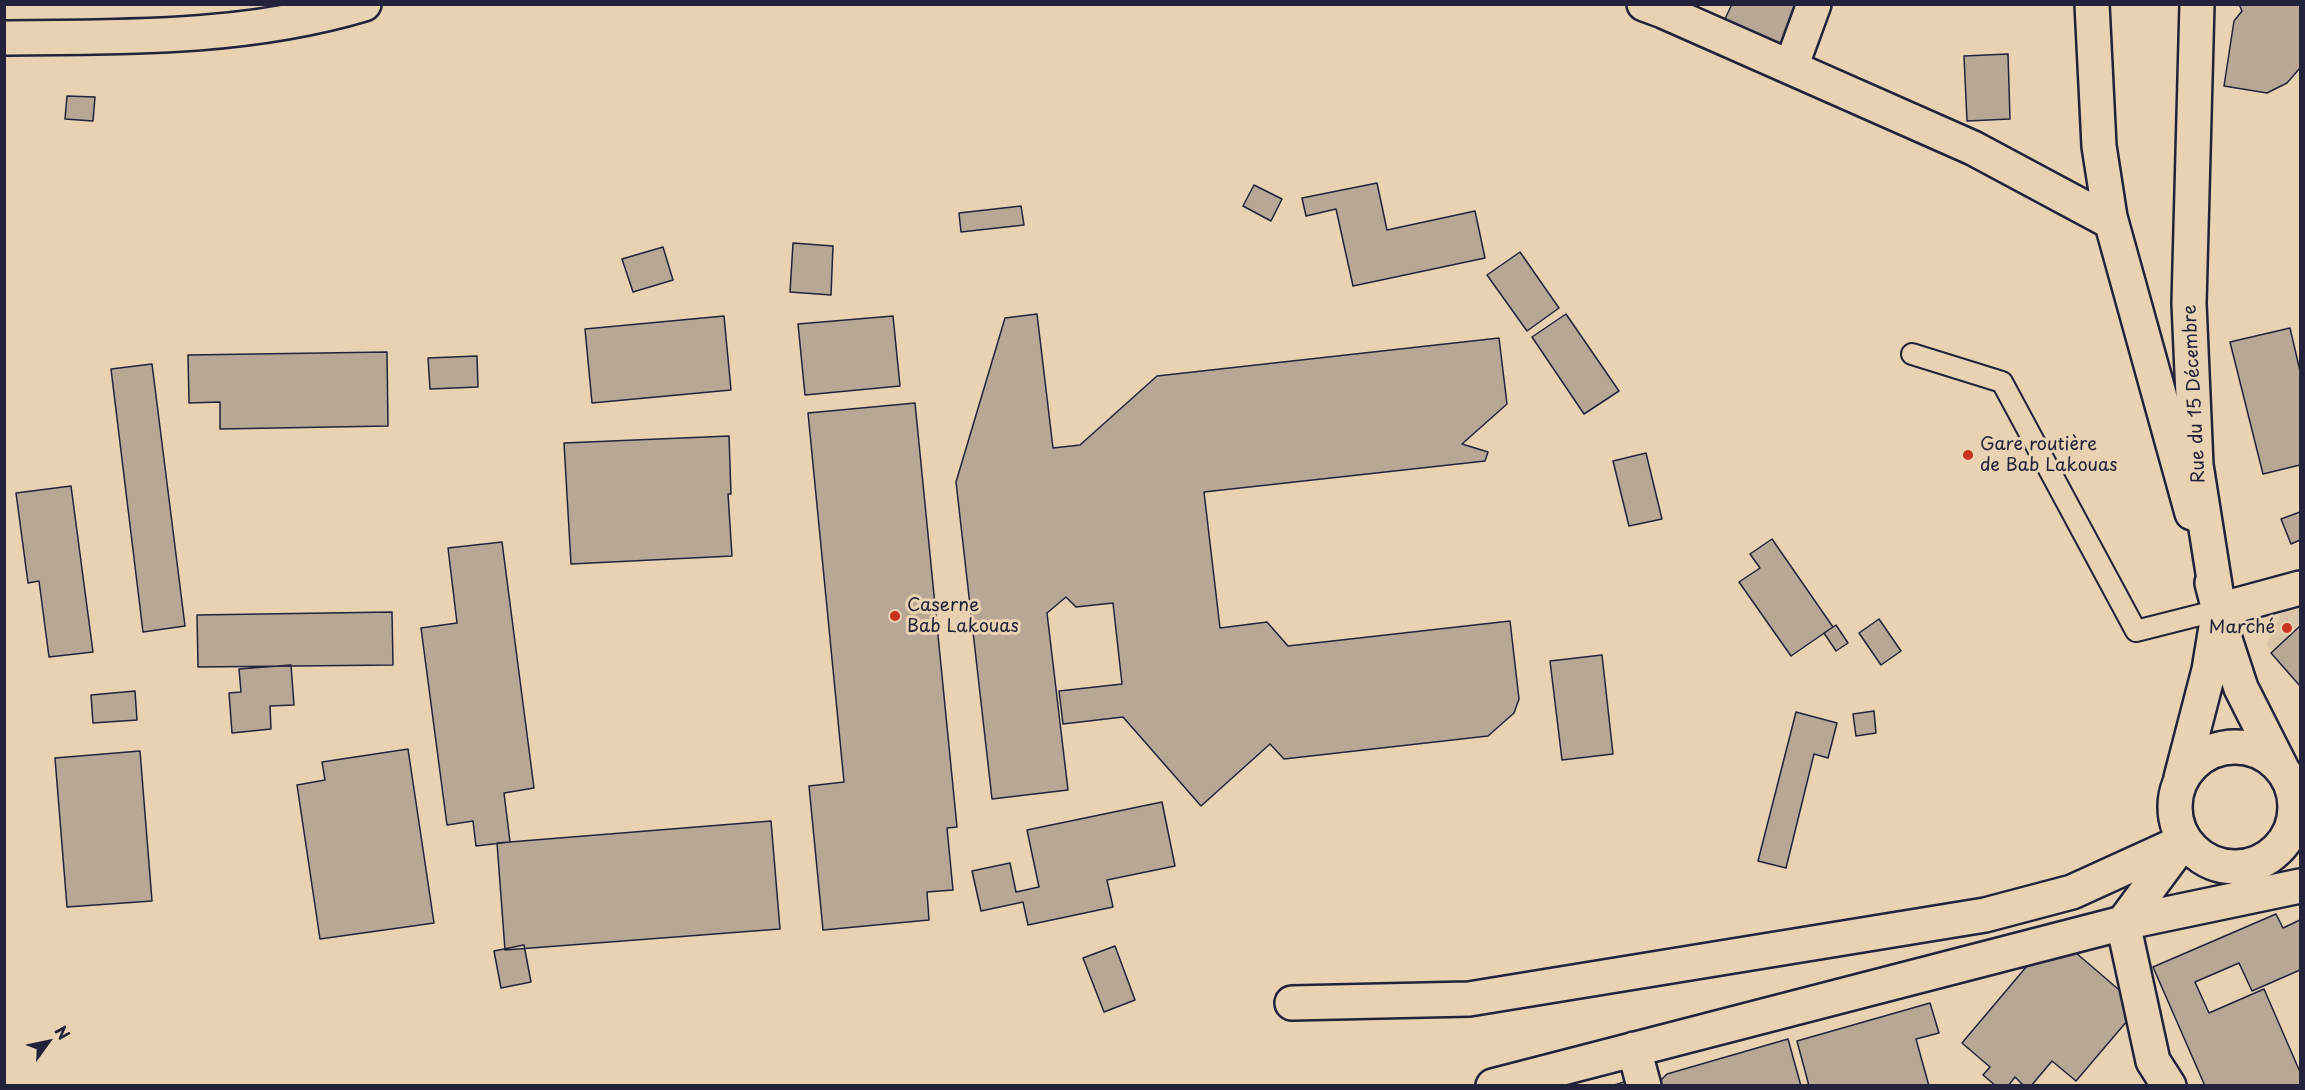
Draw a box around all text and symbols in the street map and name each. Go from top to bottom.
street label: Rue du 15 Décembre [2180,304,2210,484]
place label: Gare routière de Bab Lakouas [1980,434,2117,476]
marker: Gare routière de Bab Lakouas [1961,448,1975,462]
place label: Caserne Bab Lakouas [907,595,1019,638]
marker: Caserne Bab Lakouas [888,609,902,623]
place label: Marché [2209,617,2275,639]
marker: Marché [2280,621,2294,635]
north arrow [18,1012,78,1072]
text: N [50,1020,77,1044]

